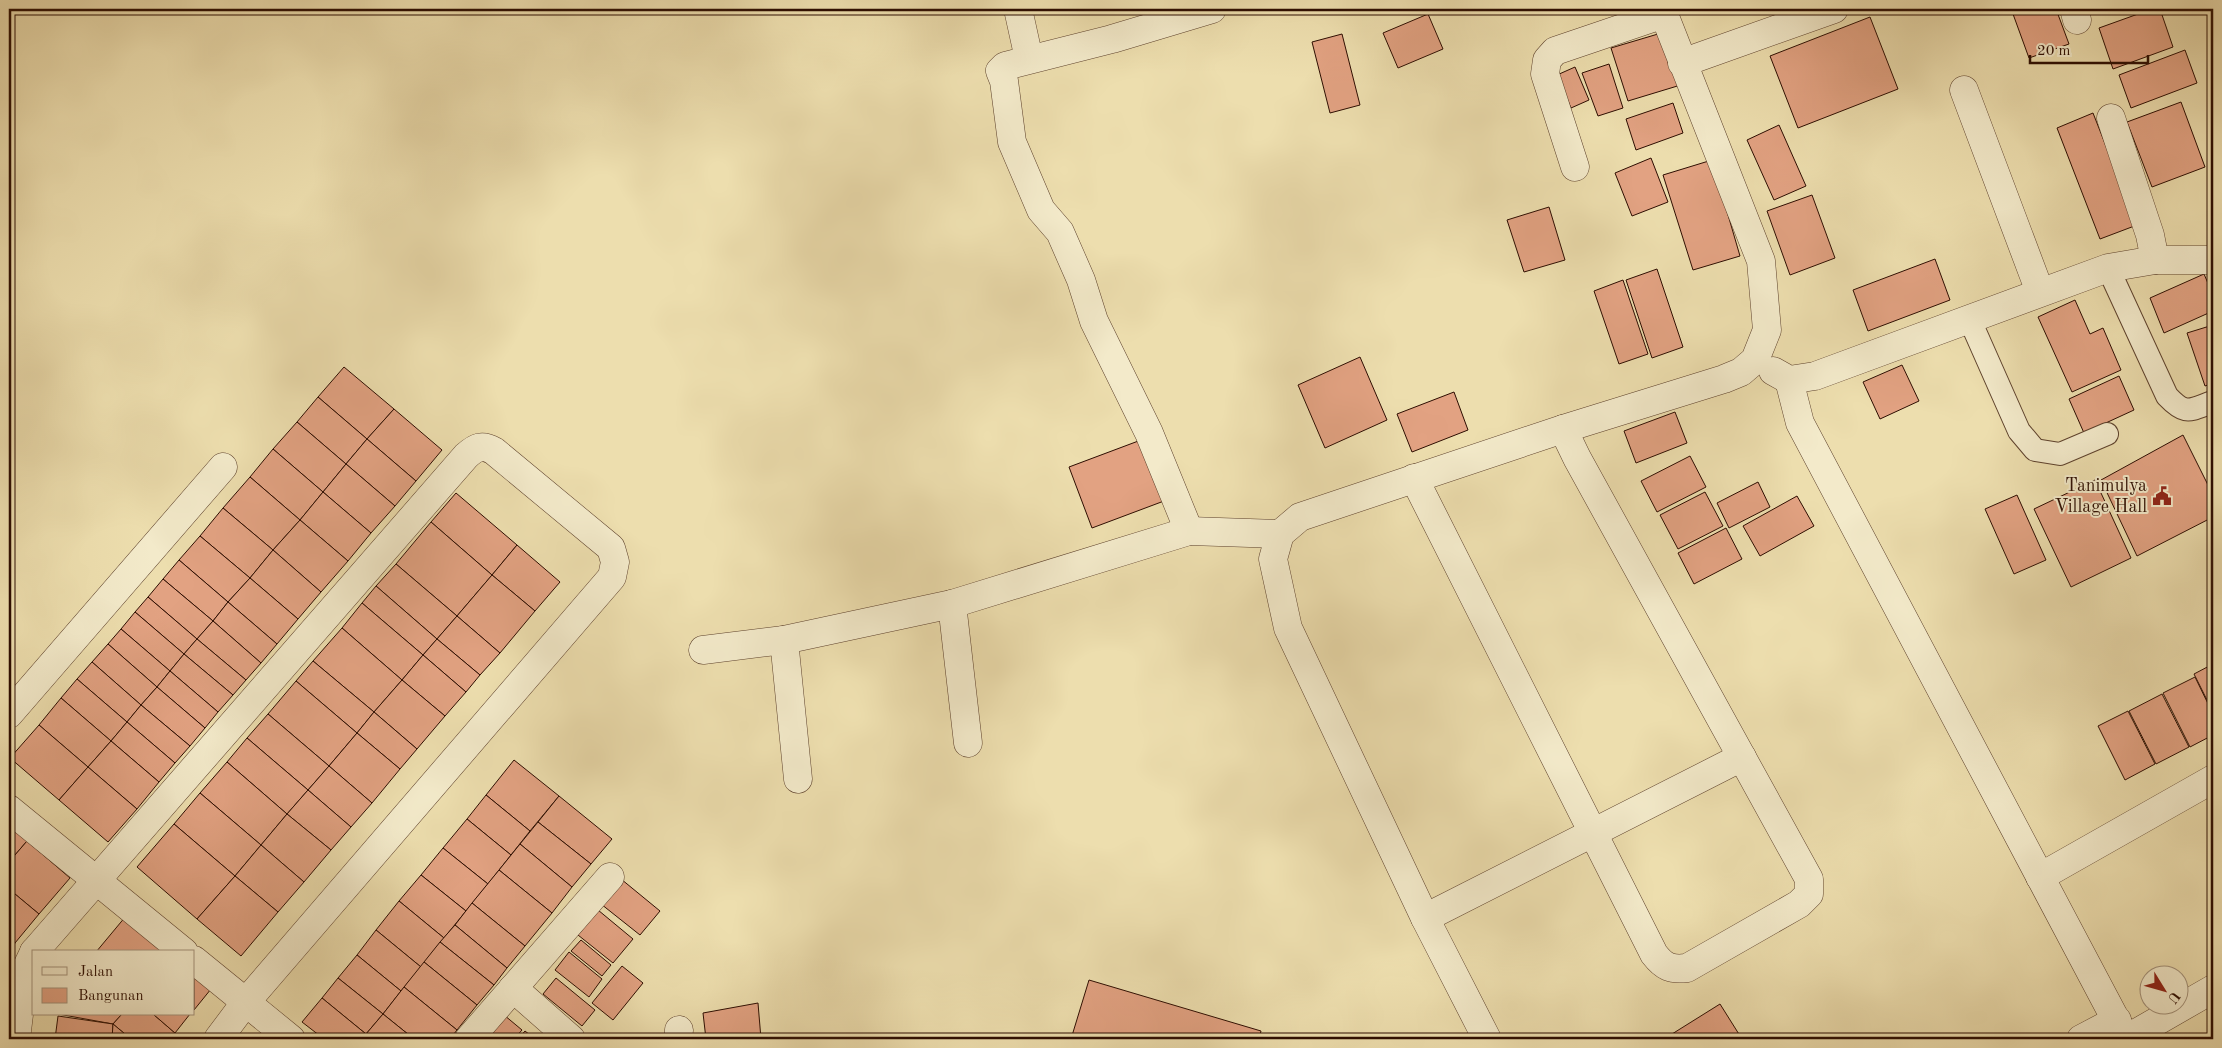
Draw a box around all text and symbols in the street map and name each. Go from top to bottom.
scale bar [2030,32,2147,64]
text: 20 m [2037,44,2071,59]
place label: Tanimulya Village Hall [2055,477,2147,516]
public building icon: Tanimulya Village Hall [2151,485,2173,507]
legend [32,950,195,1016]
text: Jalan [78,965,113,980]
north arrow [2140,966,2190,1016]
text: Bangunan [78,989,144,1004]
text: U [2165,989,2183,1006]

